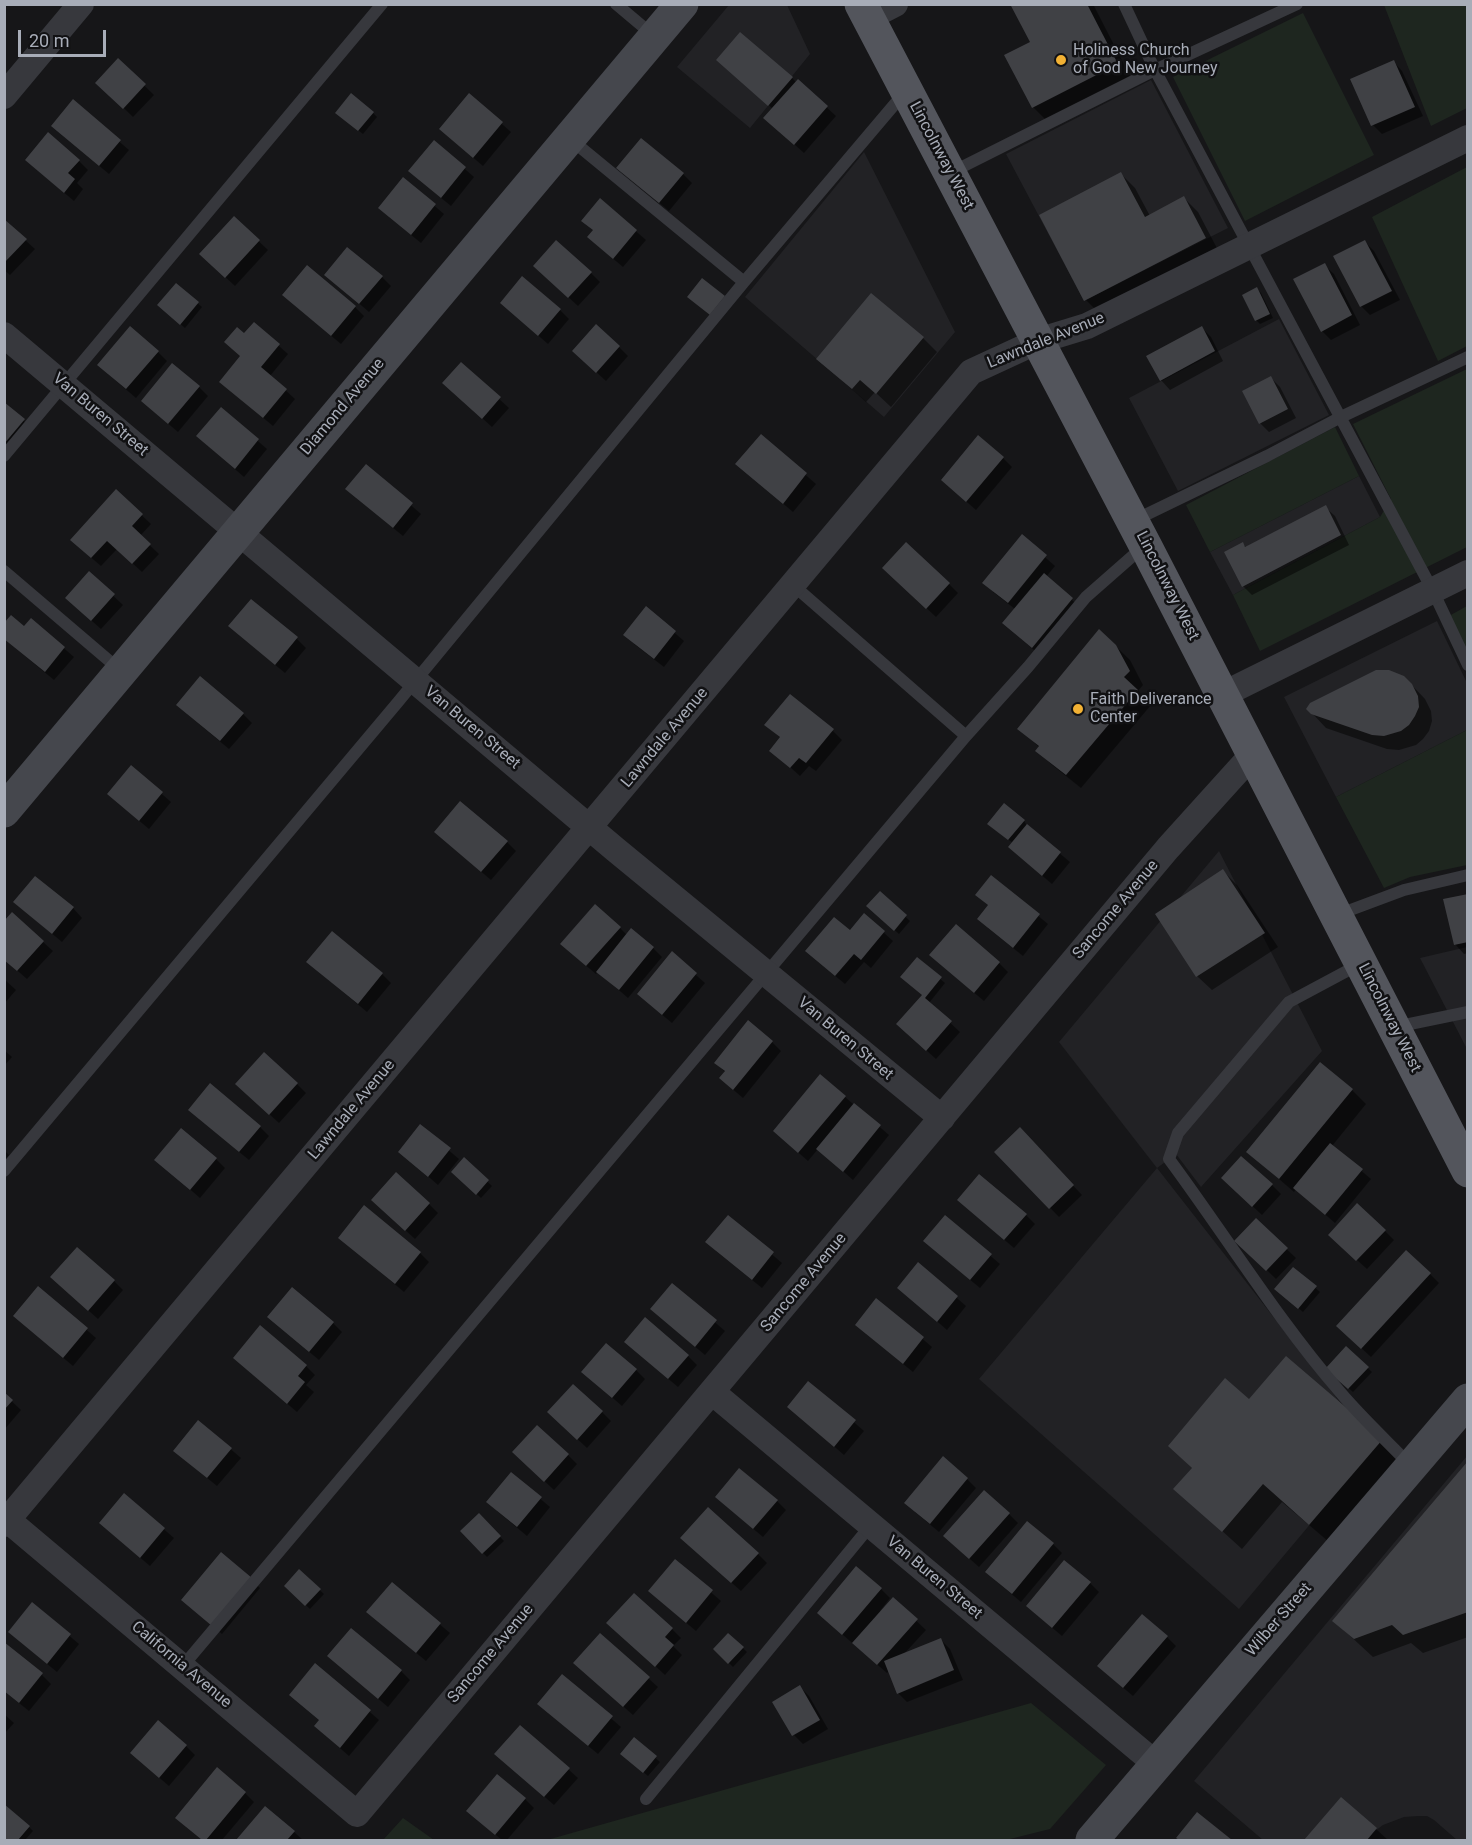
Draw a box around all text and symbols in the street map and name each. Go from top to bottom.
scale bar [21,18,110,56]
text: 20 m [29,30,69,51]
place label: Holiness Church of God New Journey [1073,41,1218,79]
marker: Holiness Church of God New Journey [1054,53,1068,67]
street label: Lincolnway West [904,99,978,213]
street label: Lawndale Avenue [985,309,1107,373]
street label: Diamond Avenue [297,355,389,459]
street label: Van Buren Street [48,369,152,461]
street label: Lincolnway West [1131,528,1203,644]
street label: Van Buren Street [420,682,524,774]
street label: Lawndale Avenue [618,684,712,792]
place label: Faith Deliverance Center [1090,690,1212,728]
marker: Faith Deliverance Center [1071,702,1085,716]
street label: Sancome Avenue [1069,857,1163,963]
street label: Lincolnway West [1353,960,1425,1076]
street label: Van Buren Street [793,993,897,1085]
street label: Lawndale Avenue [305,1056,399,1164]
street label: Sancome Avenue [757,1230,851,1336]
street label: Van Buren Street [882,1532,986,1624]
street label: Wilber Street [1242,1579,1316,1661]
street label: Sancome Avenue [444,1601,538,1707]
street label: California Avenue [127,1618,235,1712]

